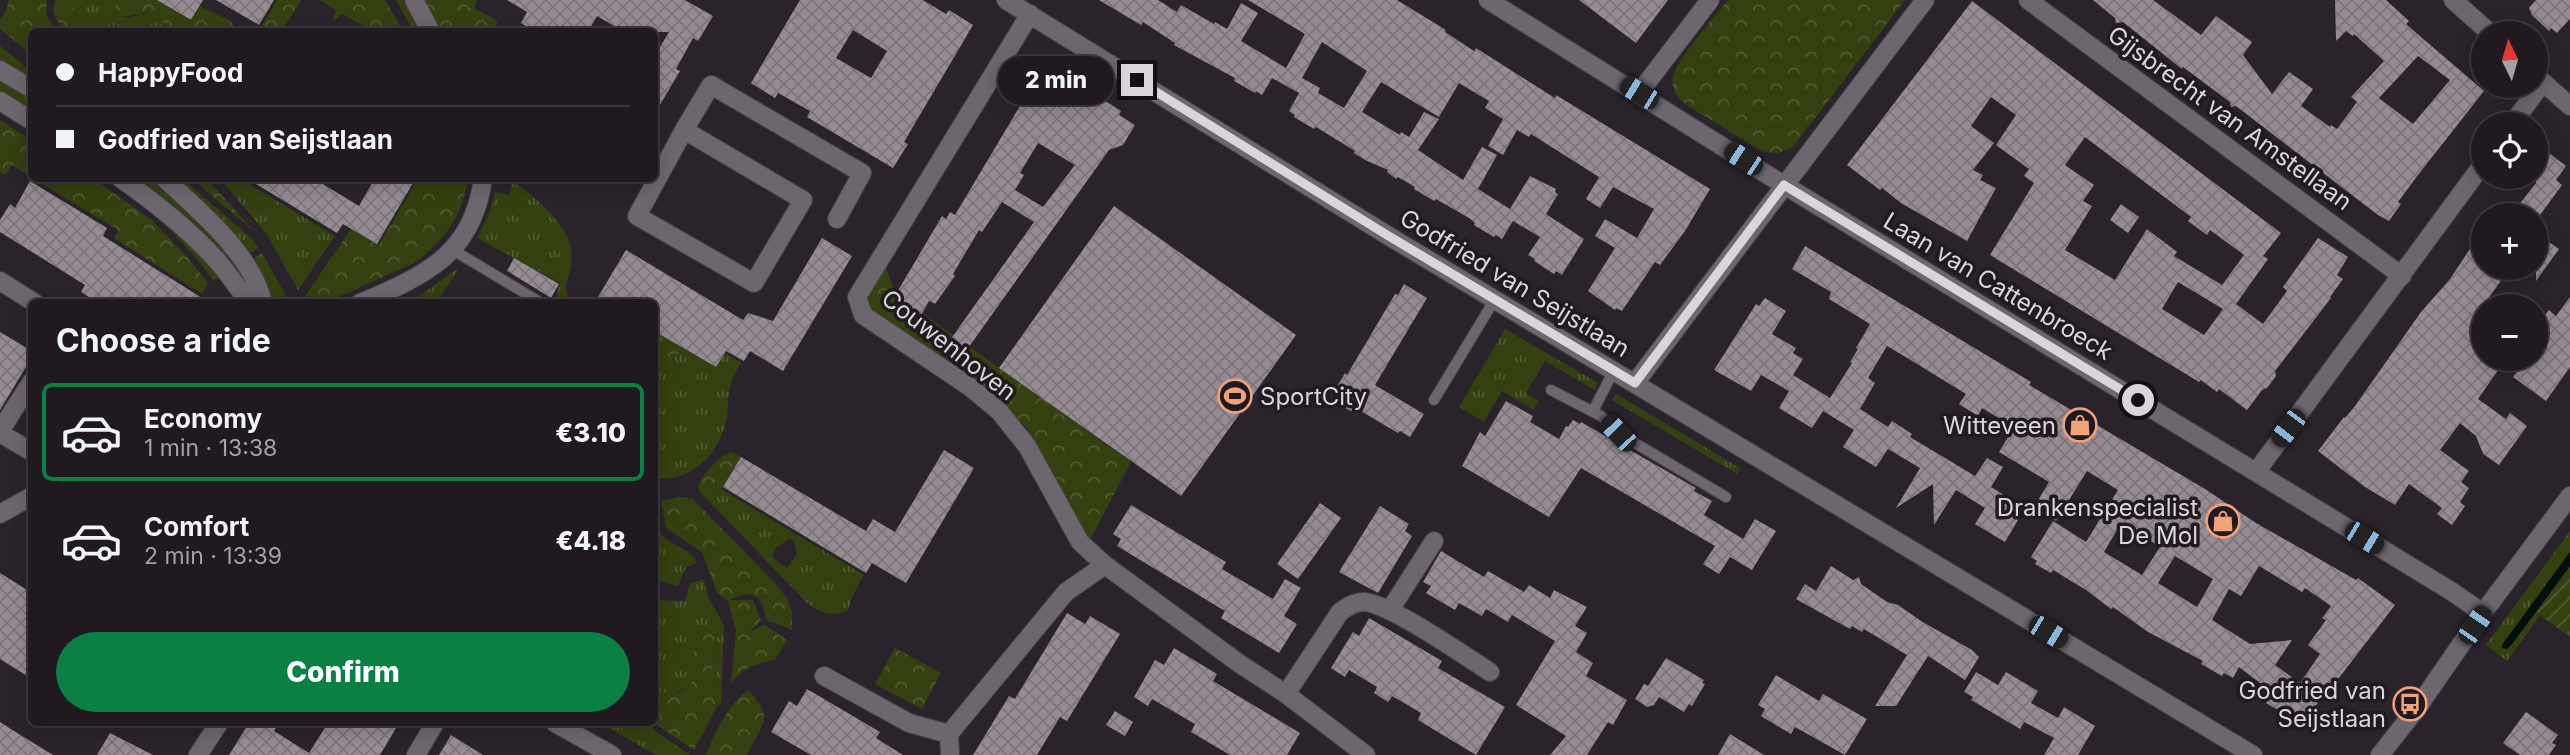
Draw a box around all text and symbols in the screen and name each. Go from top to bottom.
street label: Gijsbrecht van Amstellaan [2102,20,2358,216]
north arrow [2471,21,2548,98]
map controls [2471,21,2548,371]
callout: 2 min [997,56,1112,104]
text: HappyFood [98,57,243,88]
route end [1121,64,1153,96]
text: 2 min [1025,66,1087,94]
car [1616,73,1663,113]
button: locate [2471,112,2548,189]
text: Godfried van Seijstlaan [98,124,393,155]
car [1720,139,1767,179]
street label: Godfried van Seijstlaan [1395,203,1635,363]
button: + [2471,203,2548,280]
street label: Laan van Cattenbroeck [1878,206,2118,366]
street label: Couwenhoven [876,283,1022,407]
button: − [2471,294,2548,371]
text: Choose a ride [56,321,271,360]
sports icon: SportCity [1216,377,1254,415]
place label: SportCity [1260,382,1367,411]
route start [2122,384,2154,416]
icon: car [60,401,123,464]
text: Economy [144,403,262,434]
car [2267,405,2310,451]
shop icon: Witteveen [2061,406,2099,444]
car [1596,411,1641,455]
place label: Witteveen [1943,411,2056,440]
text: €3.10 [555,417,626,448]
text: 1 min · 13:38 [144,434,277,462]
place label: Drankenspecialist De Mol [1997,493,2198,550]
shop icon: Drankenspecialist De Mol [2204,502,2242,540]
icon: car [60,509,123,572]
text: Comfort [144,511,249,542]
car [2341,518,2388,558]
text: €4.18 [555,525,626,556]
text: 2 min · 13:39 [144,542,282,570]
car [2455,602,2496,648]
car [2025,612,2072,652]
button: Confirm [56,632,630,712]
place label: Godfried van Seijstlaan [2238,676,2386,733]
bus stop icon: Godfried van Seijstlaan [2391,685,2429,723]

